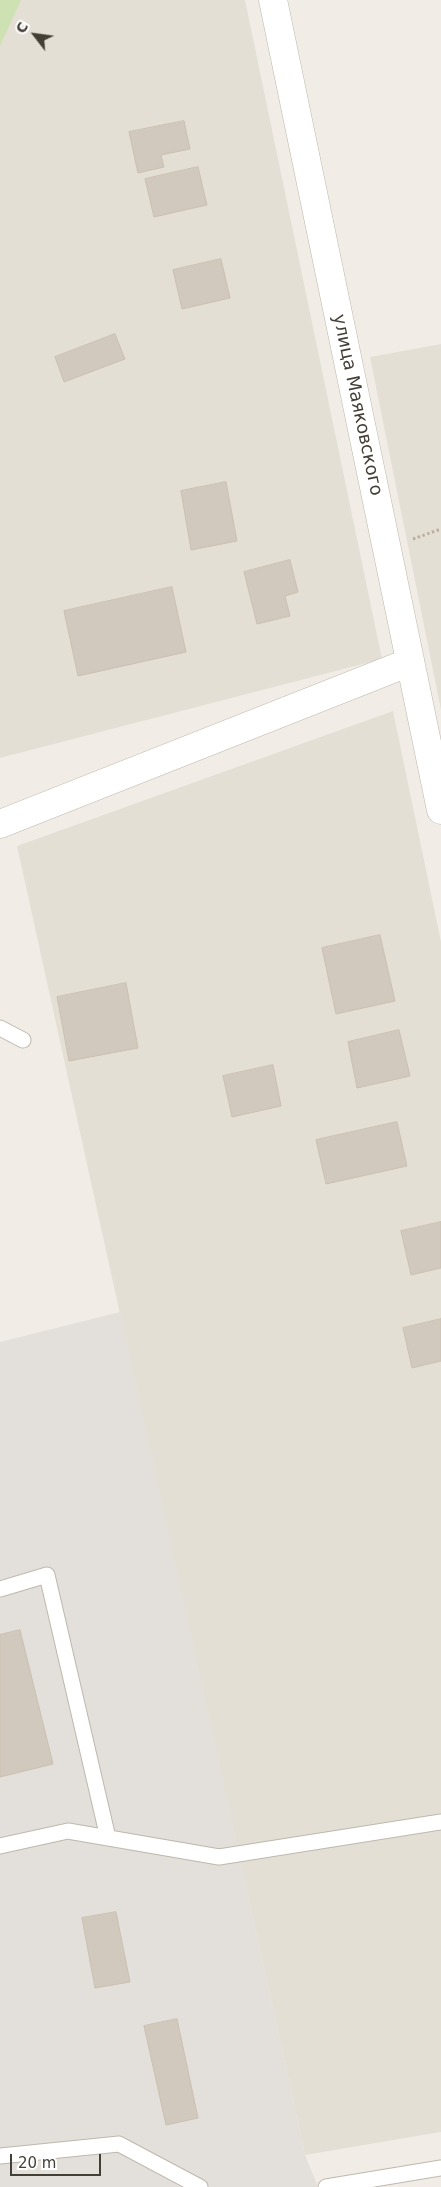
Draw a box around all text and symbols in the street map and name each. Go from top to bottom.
north arrow [10,10,60,60]
text: С [13,19,32,36]
street label: улица Маяковского [327,312,387,498]
scale bar [12,2144,104,2176]
text: 20 m [18,2154,56,2172]

